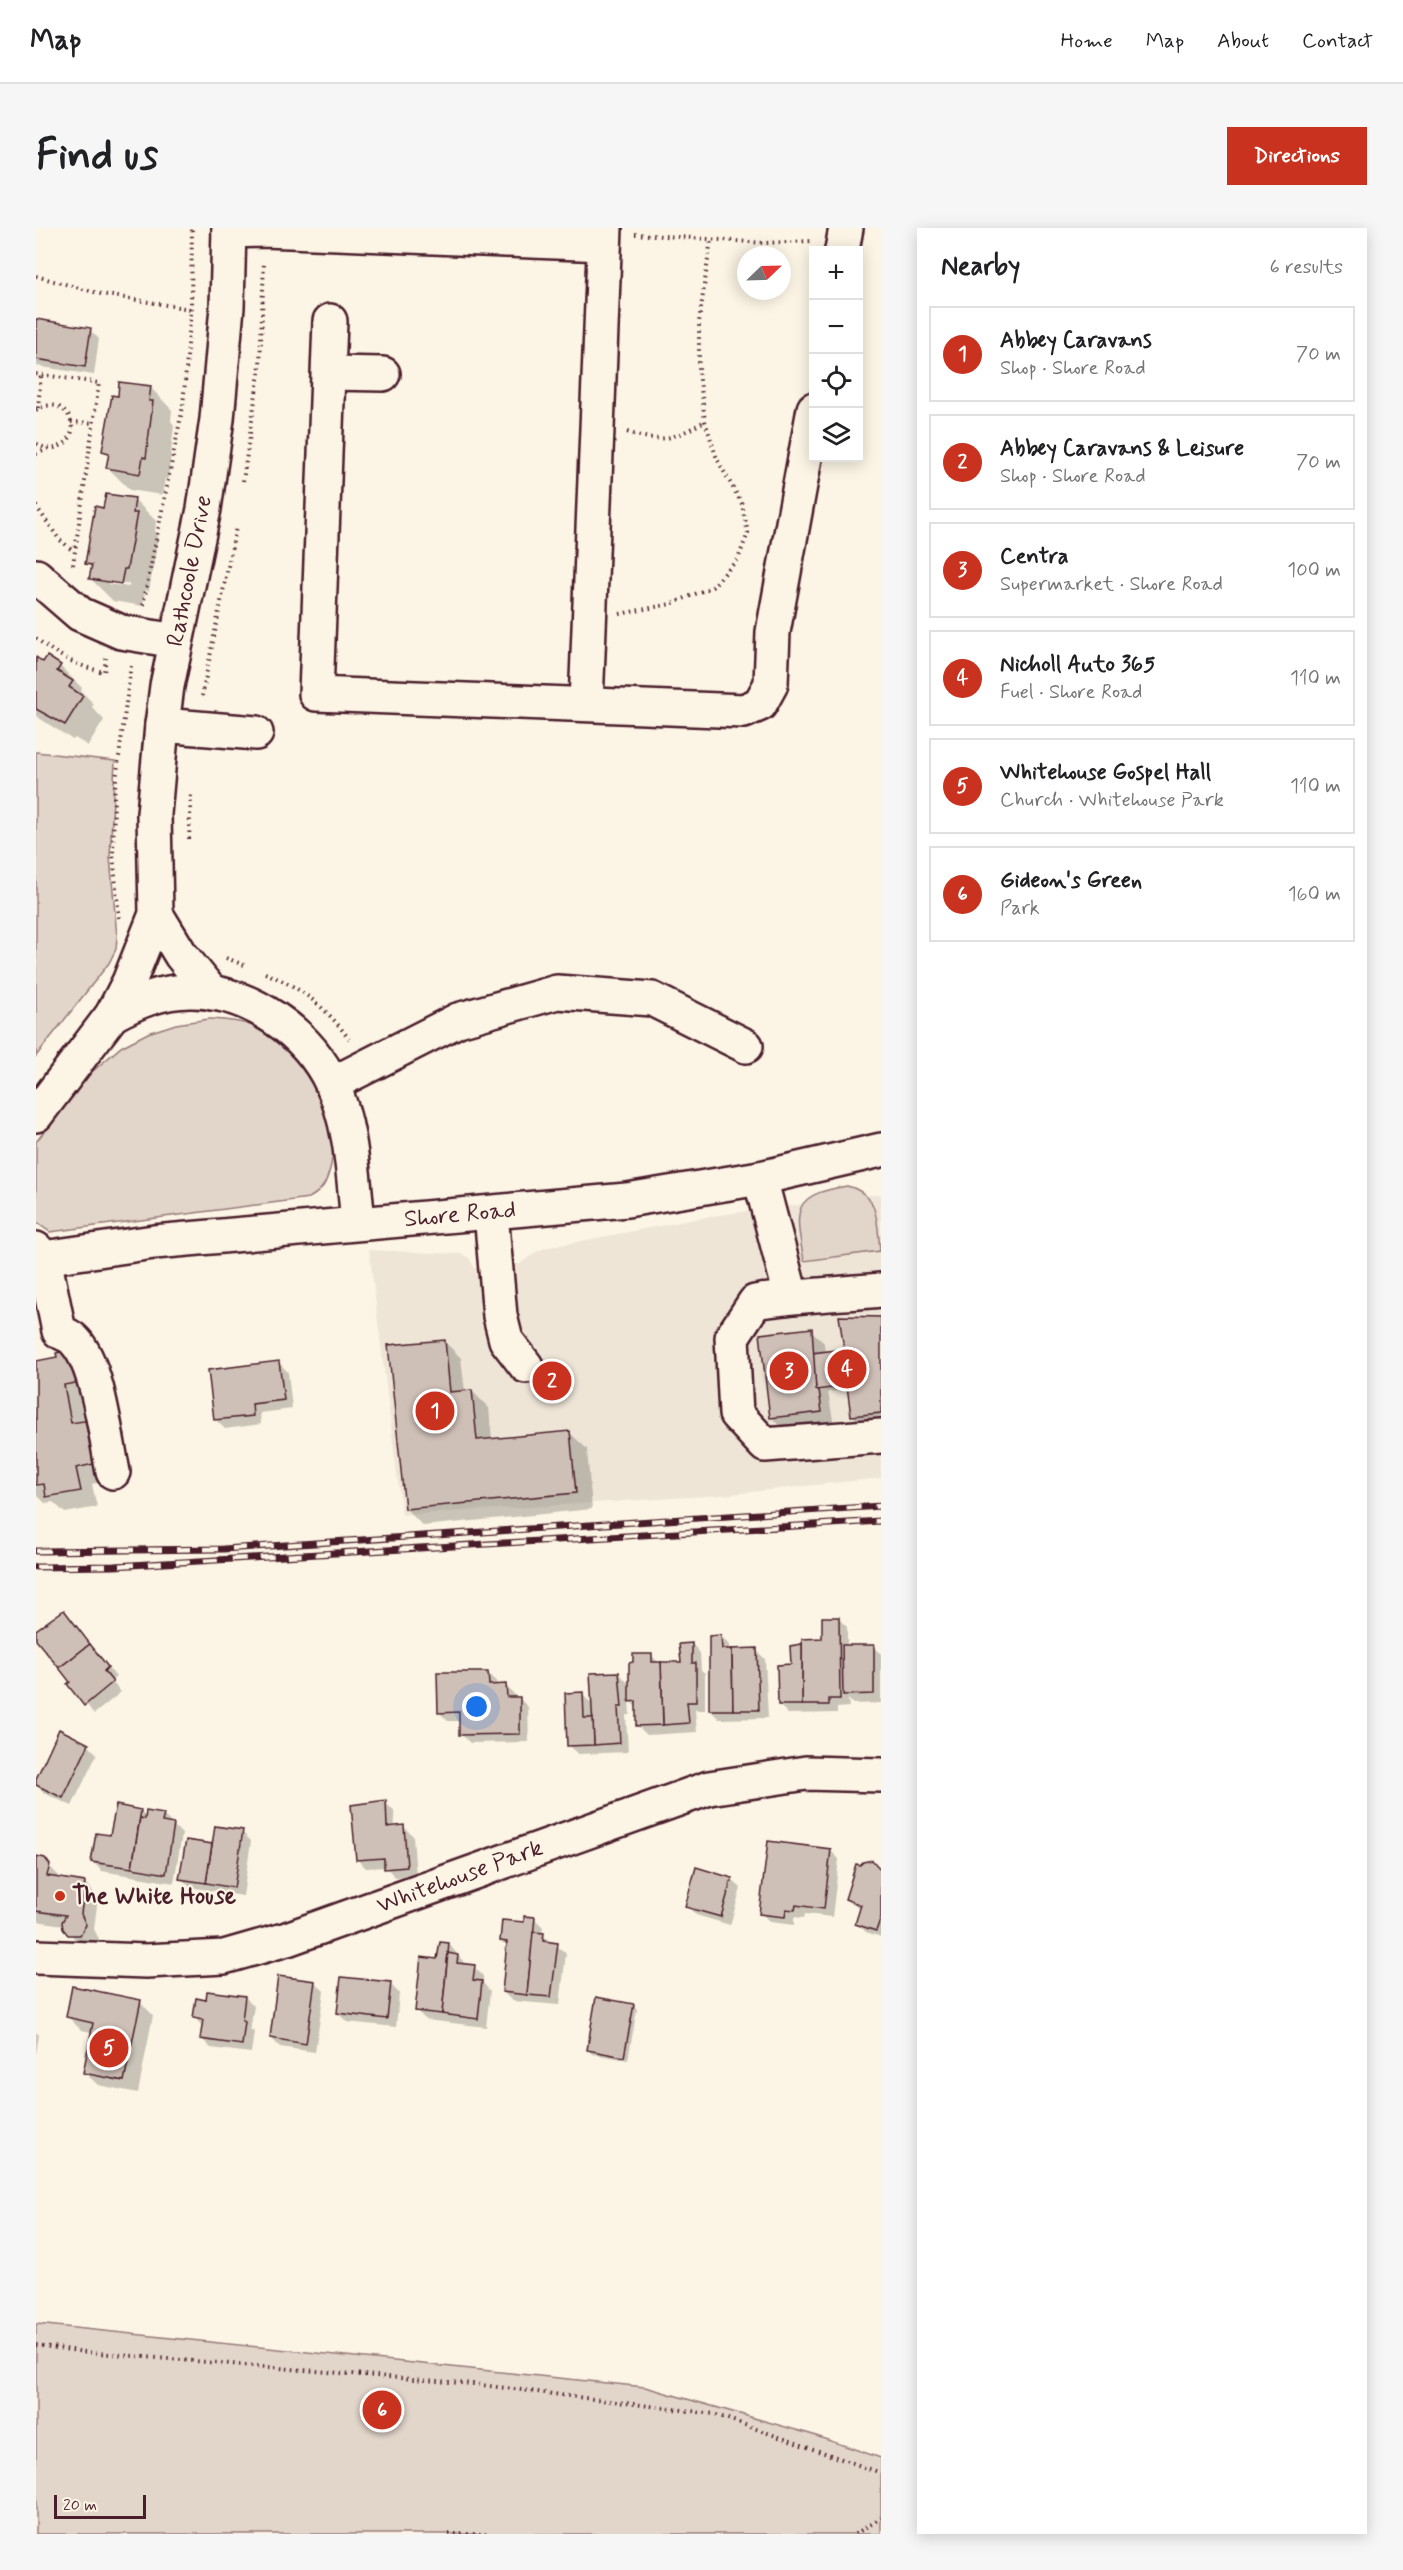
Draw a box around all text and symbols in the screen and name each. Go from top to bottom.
text: Map [30,23,81,60]
text: Home [1061,27,1113,55]
text: Map [1146,27,1184,55]
text: About [1217,27,1269,55]
text: Contact [1302,27,1373,55]
button: Directions [1227,127,1367,185]
text: Find us [36,129,158,184]
north arrow [737,246,791,300]
map controls [809,246,863,462]
button: + [809,246,863,300]
text: Nearby [941,250,1020,284]
text: 6 results [1270,254,1343,281]
button: − [809,300,863,354]
text: Abbey Caravans [1000,327,1152,355]
text: 1 [958,341,967,368]
text: 70 m [1296,341,1341,368]
button: locate [809,354,863,408]
text: Shop · Shore Road [1000,355,1146,382]
button: layers [809,408,863,462]
text: Abbey Caravans & Leisure [1000,435,1244,463]
text: 2 [958,449,967,476]
text: 70 m [1296,449,1341,476]
text: Shop · Shore Road [1000,463,1146,490]
street label: Rathcoole Drive [160,493,220,649]
text: Centra [1000,543,1068,571]
text: 3 [958,557,967,584]
text: 100 m [1287,557,1341,584]
text: Supermarket · Shore Road [1000,571,1223,598]
text: Nicholl Auto 365 [1000,651,1155,679]
text: 4 [957,665,968,692]
text: 110 m [1290,665,1341,692]
text: Fuel · Shore Road [1000,679,1142,706]
text: Whitehouse Gospel Hall [1000,759,1211,787]
text: 5 [957,773,969,800]
text: 110 m [1290,773,1341,800]
text: Church · Whitehouse Park [1000,787,1224,814]
text: Gideon's Green [1000,867,1142,895]
text: 6 [957,881,968,908]
text: 160 m [1288,881,1341,908]
text: Park [1000,895,1040,922]
street label: Shore Road [403,1195,517,1235]
pin: 4 [828,1346,866,1392]
pin: 3 [770,1348,808,1394]
pin: 2 [532,1358,572,1404]
pin: 1 [416,1388,454,1434]
your location [462,1692,491,1721]
street label: Whitehouse Park [373,1833,547,1921]
place label: The White House [72,1881,237,1912]
marker: The White House [53,1889,67,1903]
pin: 5 [90,2026,128,2070]
pin: 6 [362,2388,402,2432]
scale bar [54,2492,146,2520]
text: 20 m [63,2495,97,2516]

